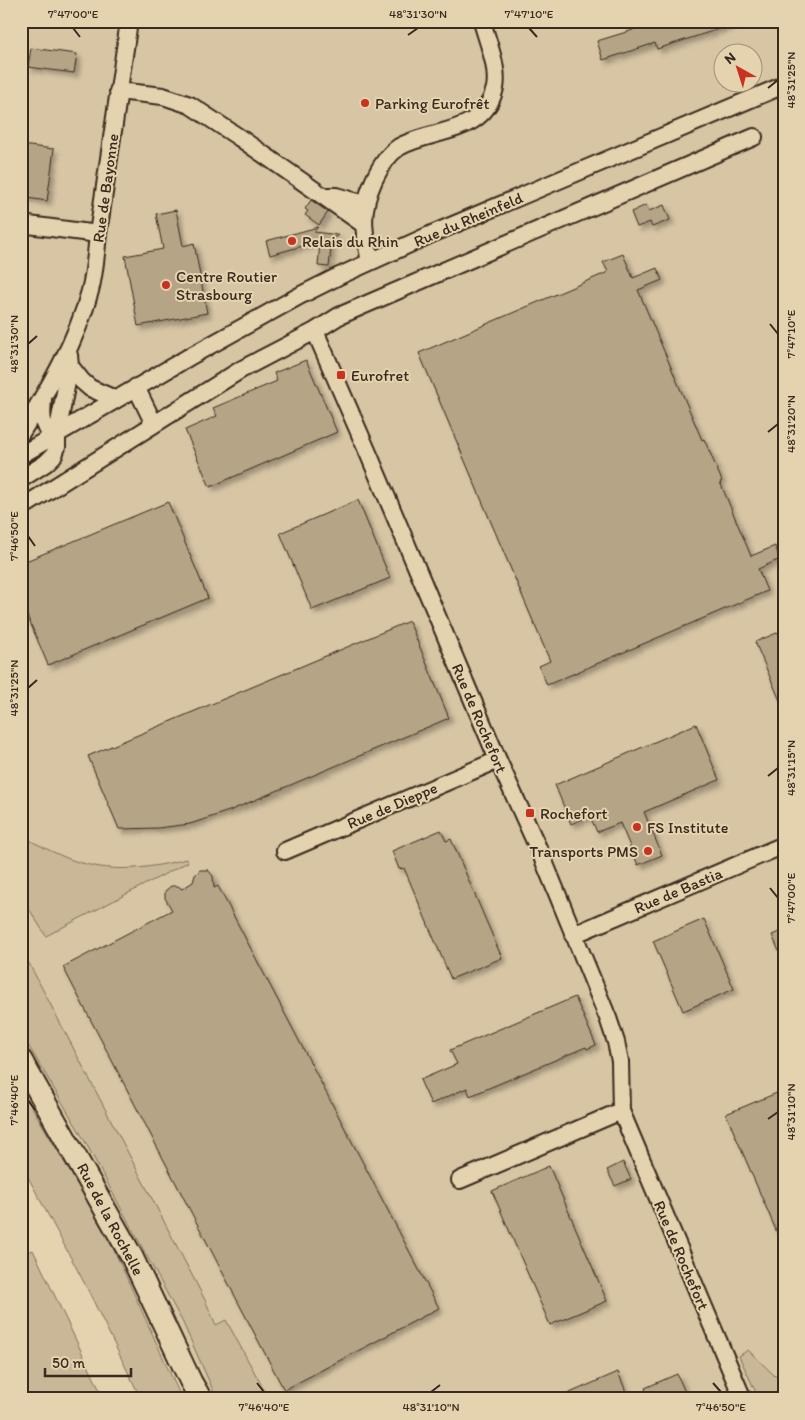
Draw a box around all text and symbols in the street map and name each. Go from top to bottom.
text: 7°47'00"E [48,7,99,21]
text: 48°31'30"N [389,7,447,21]
text: 7°47'10"E [505,7,554,21]
north arrow [712,42,762,92]
text: N [721,49,739,68]
text: 48°31'25"N [784,52,798,108]
place label: Parking Eurofrêt [375,94,489,113]
marker: Parking Eurofrêt [359,97,371,109]
street label: Rue de Bayonne [88,132,123,244]
street label: Rue du Rheinfeld [411,188,526,251]
place label: Relais du Rhin [302,232,399,251]
marker: Relais du Rhin [286,235,298,247]
place label: Centre Routier Strasbourg [176,267,277,304]
marker: Centre Routier Strasbourg [160,279,172,291]
text: 7°47'10"E [784,309,798,358]
text: 48°31'30"N [7,315,21,373]
place label: Eurofret [351,366,409,385]
marker: Eurofret [335,369,347,381]
text: 48°31'20"N [784,395,798,453]
text: 7°46'50"E [7,511,21,561]
text: 48°31'25"N [7,660,21,716]
street label: Rue de Rochefort [448,661,511,776]
text: 48°31'15"N [784,740,798,796]
street label: Rue de Dieppe [344,778,440,833]
place label: Rochefort [540,804,608,823]
marker: Rochefort [524,807,536,819]
place label: FS Institute [647,818,729,837]
marker: FS Institute [631,821,643,833]
place label: Transports PMS [529,842,638,861]
marker: Transports PMS [642,845,654,857]
street label: Rue de Bastia [631,863,726,918]
text: 7°47'00"E [784,872,798,923]
text: 7°46'40"E [7,1074,21,1125]
text: 48°31'10"N [784,1083,798,1141]
street label: Rue de la Rochelle [73,1160,148,1279]
street label: Rue de Rochefort [650,1198,713,1313]
scale bar [45,1345,131,1377]
text: 50 m [52,1354,85,1372]
text: 7°46'40"E [239,1400,290,1414]
text: 48°31'10"N [402,1400,460,1414]
text: 7°46'50"E [696,1400,746,1414]

